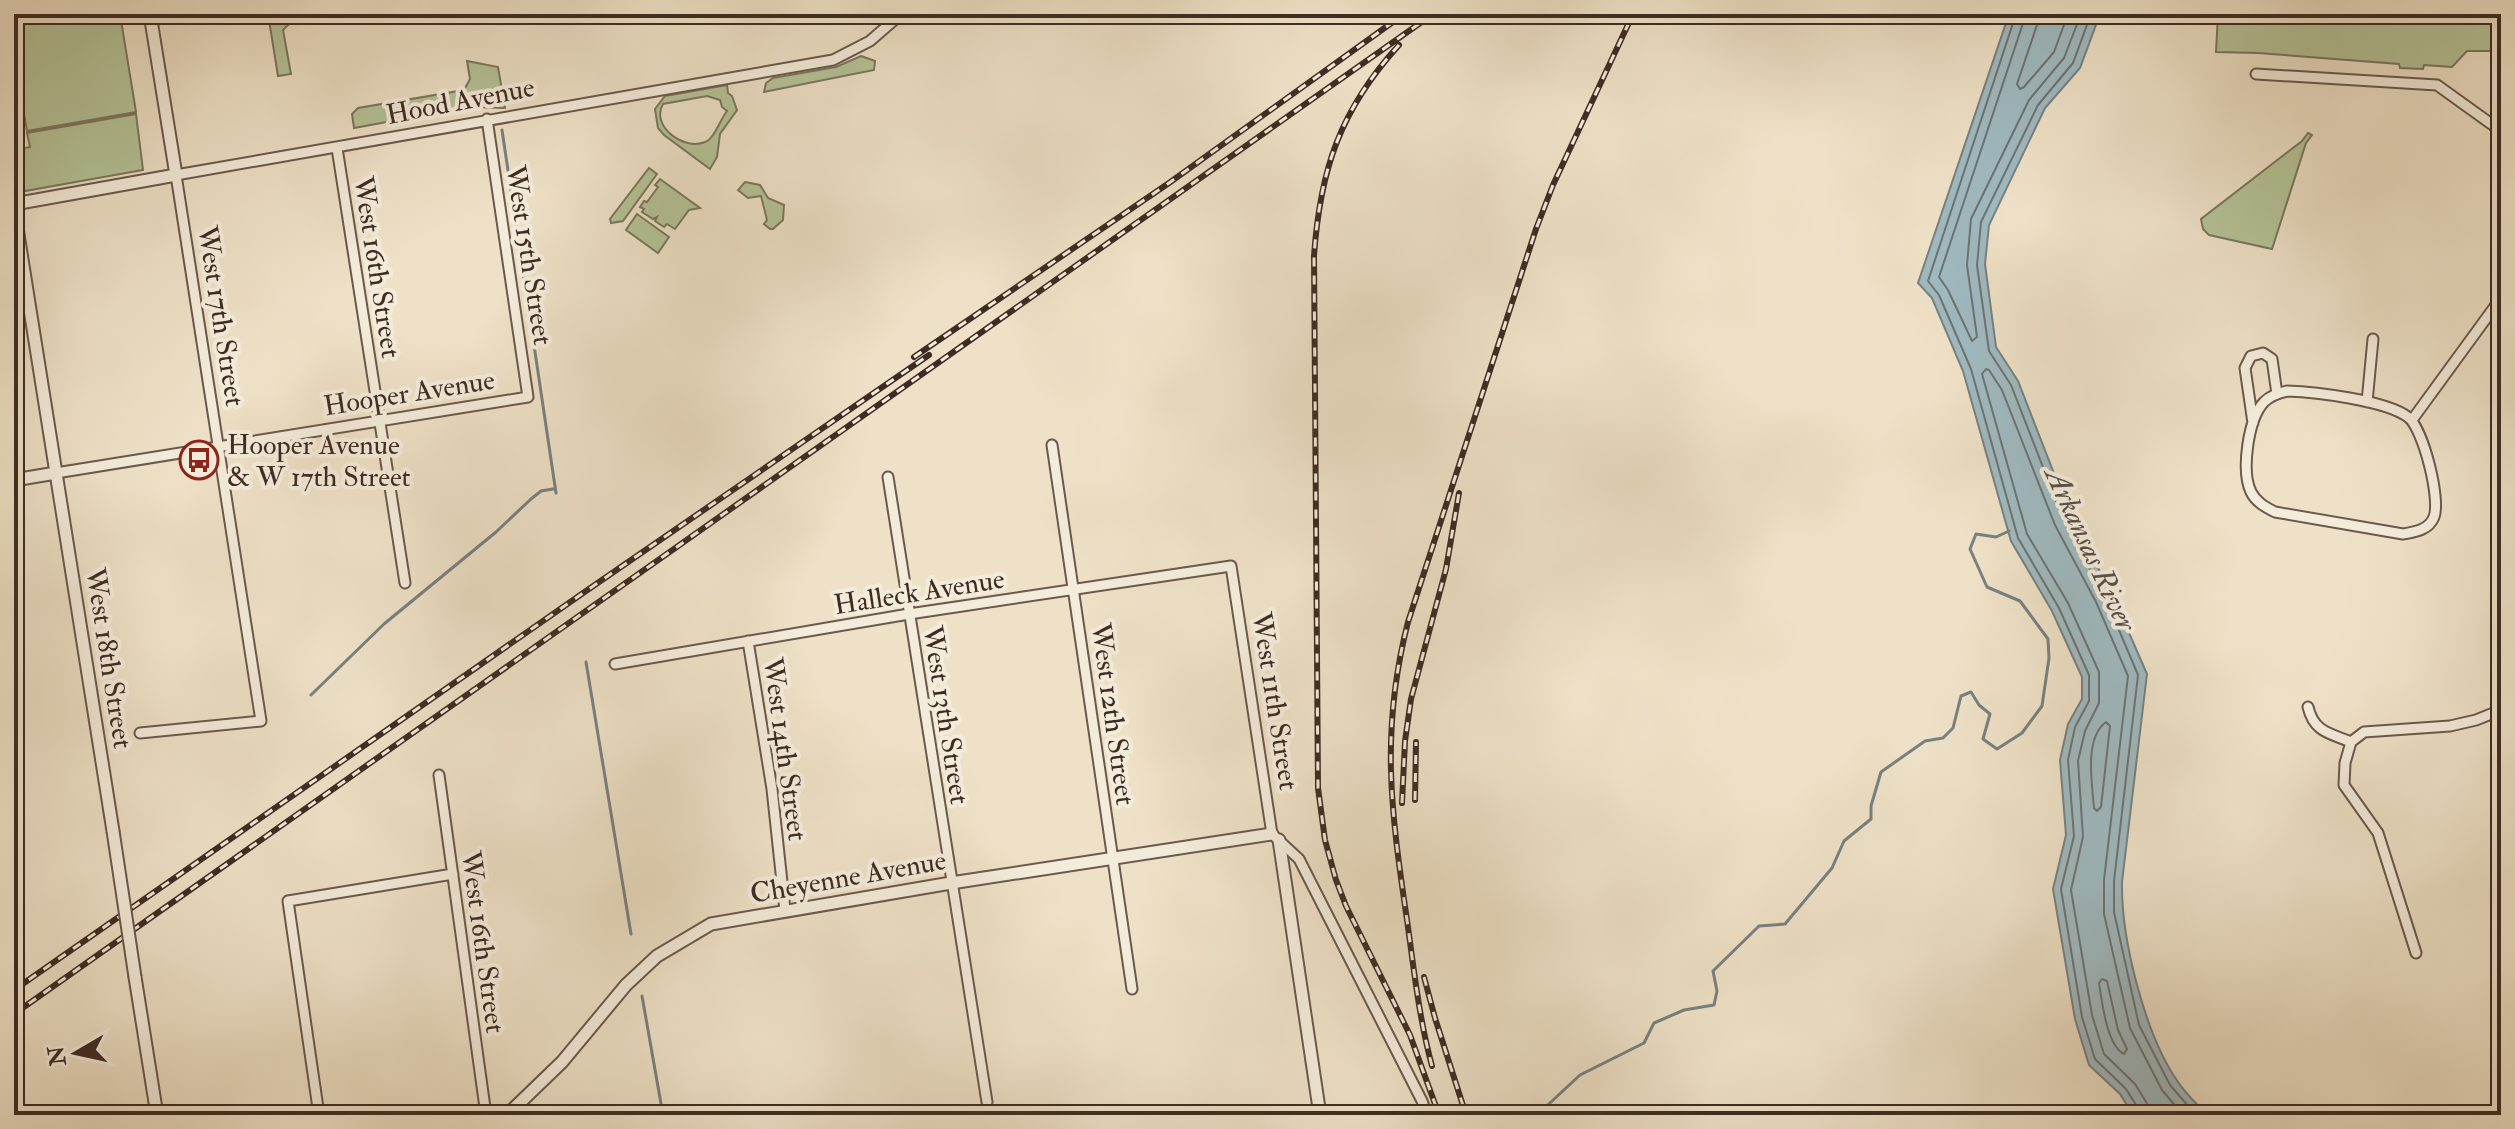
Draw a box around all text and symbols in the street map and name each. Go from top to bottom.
street label: Hood Avenue [383,70,538,133]
street label: West 15th Street [497,162,560,348]
street label: West 16th Street [345,173,408,361]
street label: West 17th Street [189,223,252,409]
street label: Hooper Avenue [321,363,498,424]
place label: Hooper Avenue & W 17th Street [227,428,411,495]
bus stop icon: Hooper Avenue & W 17th Street [178,439,220,481]
water label: Arkansas River [2035,459,2145,639]
street label: Halleck Avenue [832,562,1007,623]
street label: West 18th Street [77,564,140,751]
street label: West 11th Street [1243,609,1306,793]
street label: West 12th Street [1082,620,1143,808]
street label: West 13th Street [914,623,977,807]
street label: West 14th Street [754,654,815,843]
street label: Cheyenne Avenue [748,843,949,912]
street label: West 16th Street [452,848,513,1035]
north arrow [36,1013,116,1093]
text: N [42,1044,73,1069]

